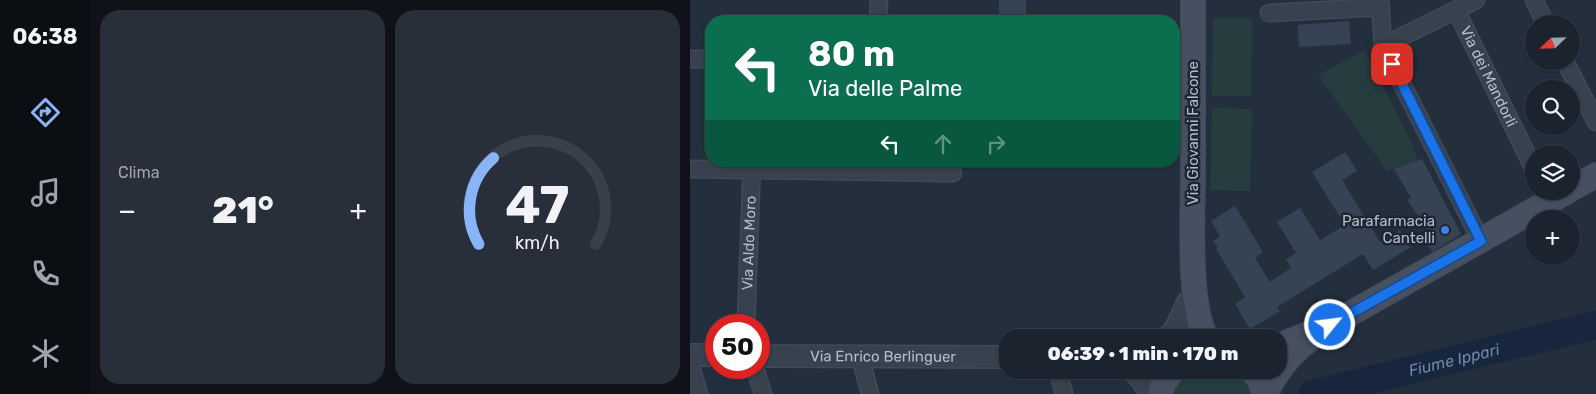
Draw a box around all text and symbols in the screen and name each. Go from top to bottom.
north arrow [1525,15,1580,70]
map controls [1525,15,1580,265]
text: 06:38 [12,23,78,50]
street label: Via dei Mandorli [1456,23,1521,130]
text: 80 m [808,33,895,75]
icon: left [725,35,790,100]
pin [1371,43,1413,85]
icon: arrive [1378,50,1406,78]
street label: Via Giovanni Falcone [1184,61,1202,205]
text: Via delle Palme [808,75,962,102]
button: search [1525,80,1580,135]
icon: directions [28,95,63,130]
icon: left [876,130,904,158]
icon: ahead [929,130,957,158]
icon: right [982,130,1010,158]
button: layers [1525,145,1580,200]
text: Clima [118,163,159,182]
text: 47 [505,174,570,236]
icon: music [28,175,63,210]
text: 21° [212,187,274,233]
text: − [118,194,136,227]
text: + [350,194,367,227]
street label: Via Aldo Moro [738,195,760,291]
button: + [1525,210,1580,265]
place label: Parafarmacia Cantelli [1342,212,1435,247]
marker: Parafarmacia Cantelli [1439,224,1451,236]
text: km/h [515,232,560,253]
icon: phone [28,256,63,291]
position arrow [1303,298,1355,350]
speed limit sign: 50 [705,314,770,379]
icon: climate [28,336,63,371]
water label: Fiume Ippari [1406,339,1502,380]
text: 06:39 · 1 min · 170 m [1048,342,1238,365]
street label: Via Enrico Berlinguer [810,347,956,366]

